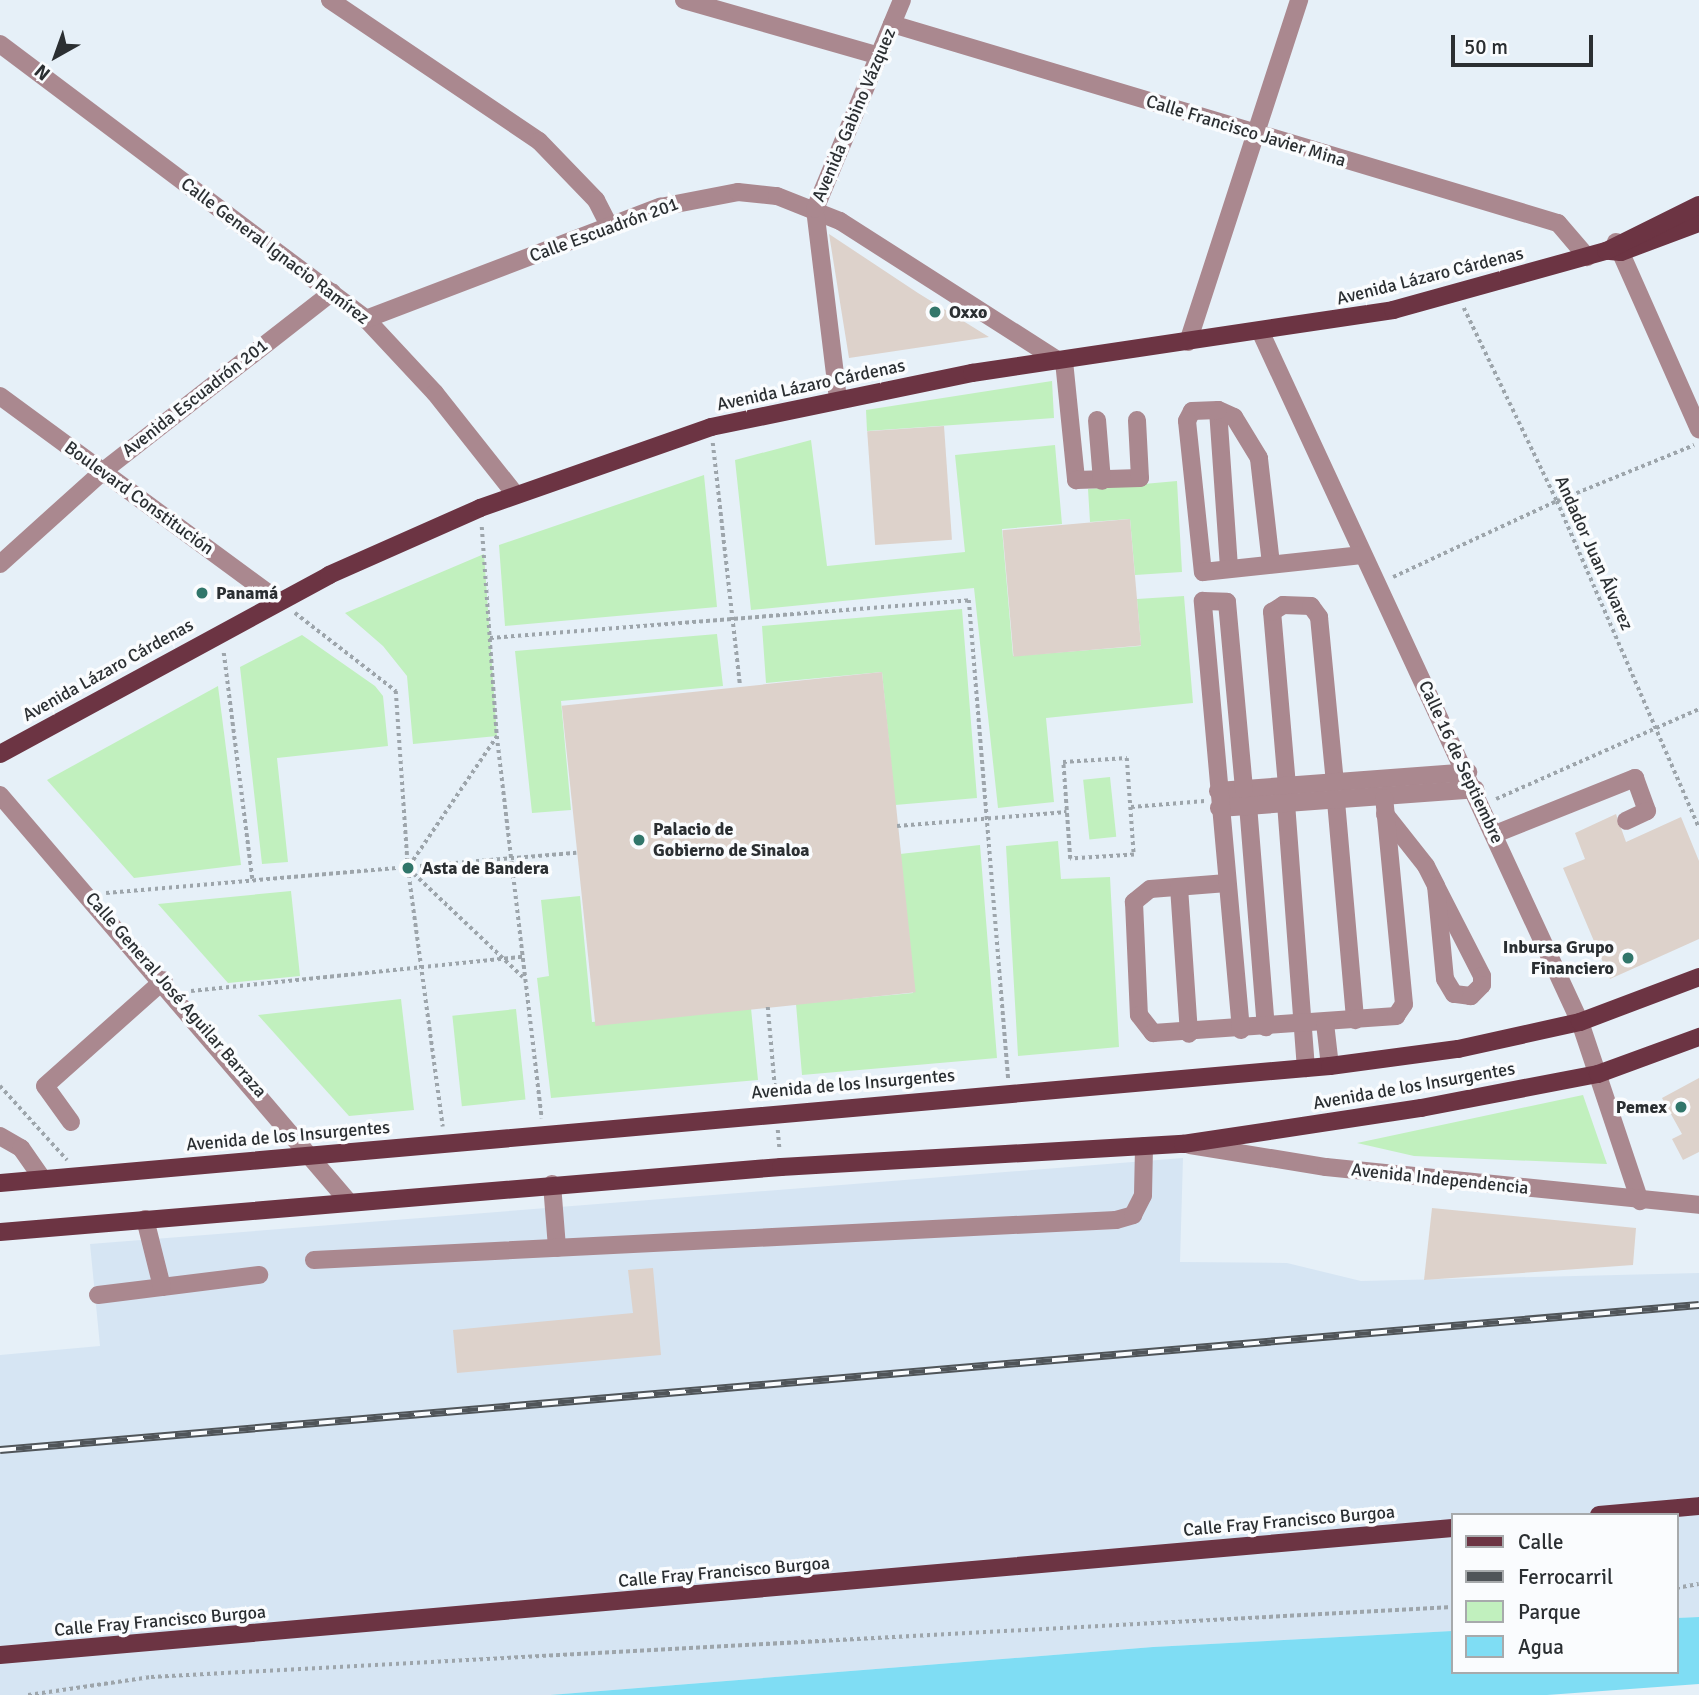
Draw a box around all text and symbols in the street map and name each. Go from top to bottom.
north arrow [21,21,91,91]
scale bar [1454,21,1596,65]
street label: Avenida Gabino Vázquez [808,25,900,205]
text: 50 m [1464,34,1508,60]
text: N [30,59,55,86]
street label: Calle Francisco Javier Mina [1143,90,1349,172]
street label: Calle General Ignacio Ramírez [177,173,373,329]
street label: Calle Escuadrón 201 [527,193,681,267]
street label: Avenida Lázaro Cárdenas [1334,242,1526,310]
place label: Oxxo [949,301,987,323]
marker: Oxxo [927,304,943,320]
street label: Avenida Escuadrón 201 [118,335,272,461]
street label: Avenida Lázaro Cárdenas [715,354,907,416]
street label: Boulevard Constitución [60,437,218,559]
street label: Andador Juan Álvarez [1550,473,1638,633]
place label: Panamá [216,582,278,604]
marker: Panamá [194,585,210,601]
street label: Avenida Lázaro Cárdenas [19,614,197,726]
street label: Calle 16 de Septiembre [1414,677,1508,847]
place label: Palacio de Gobierno de Sinaloa [653,819,810,862]
marker: Palacio de Gobierno de Sinaloa [631,832,647,848]
place label: Asta de Bandera [422,857,549,879]
marker: Asta de Bandera [400,860,416,876]
street label: Calle General José Aguilar Barraza [81,888,271,1102]
place label: Inbursa Grupo Financiero [1503,937,1614,979]
marker: Inbursa Grupo Financiero [1620,950,1636,966]
street label: Avenida de los Insurgentes [1311,1058,1517,1114]
street label: Avenida de los Insurgentes [750,1064,956,1104]
place label: Pemex [1616,1096,1667,1118]
marker: Pemex [1673,1099,1689,1115]
street label: Avenida de los Insurgentes [185,1116,391,1156]
street label: Avenida Independencia [1350,1159,1530,1199]
street label: Calle Fray Francisco Burgoa [1182,1501,1396,1541]
legend [1450,1513,1678,1674]
text: Calle [1518,1529,1564,1555]
street label: Calle Fray Francisco Burgoa [617,1552,831,1592]
text: Ferrocarril [1518,1564,1613,1590]
text: Parque [1518,1599,1581,1625]
street label: Calle Fray Francisco Burgoa [53,1601,267,1641]
text: Agua [1518,1634,1564,1660]

